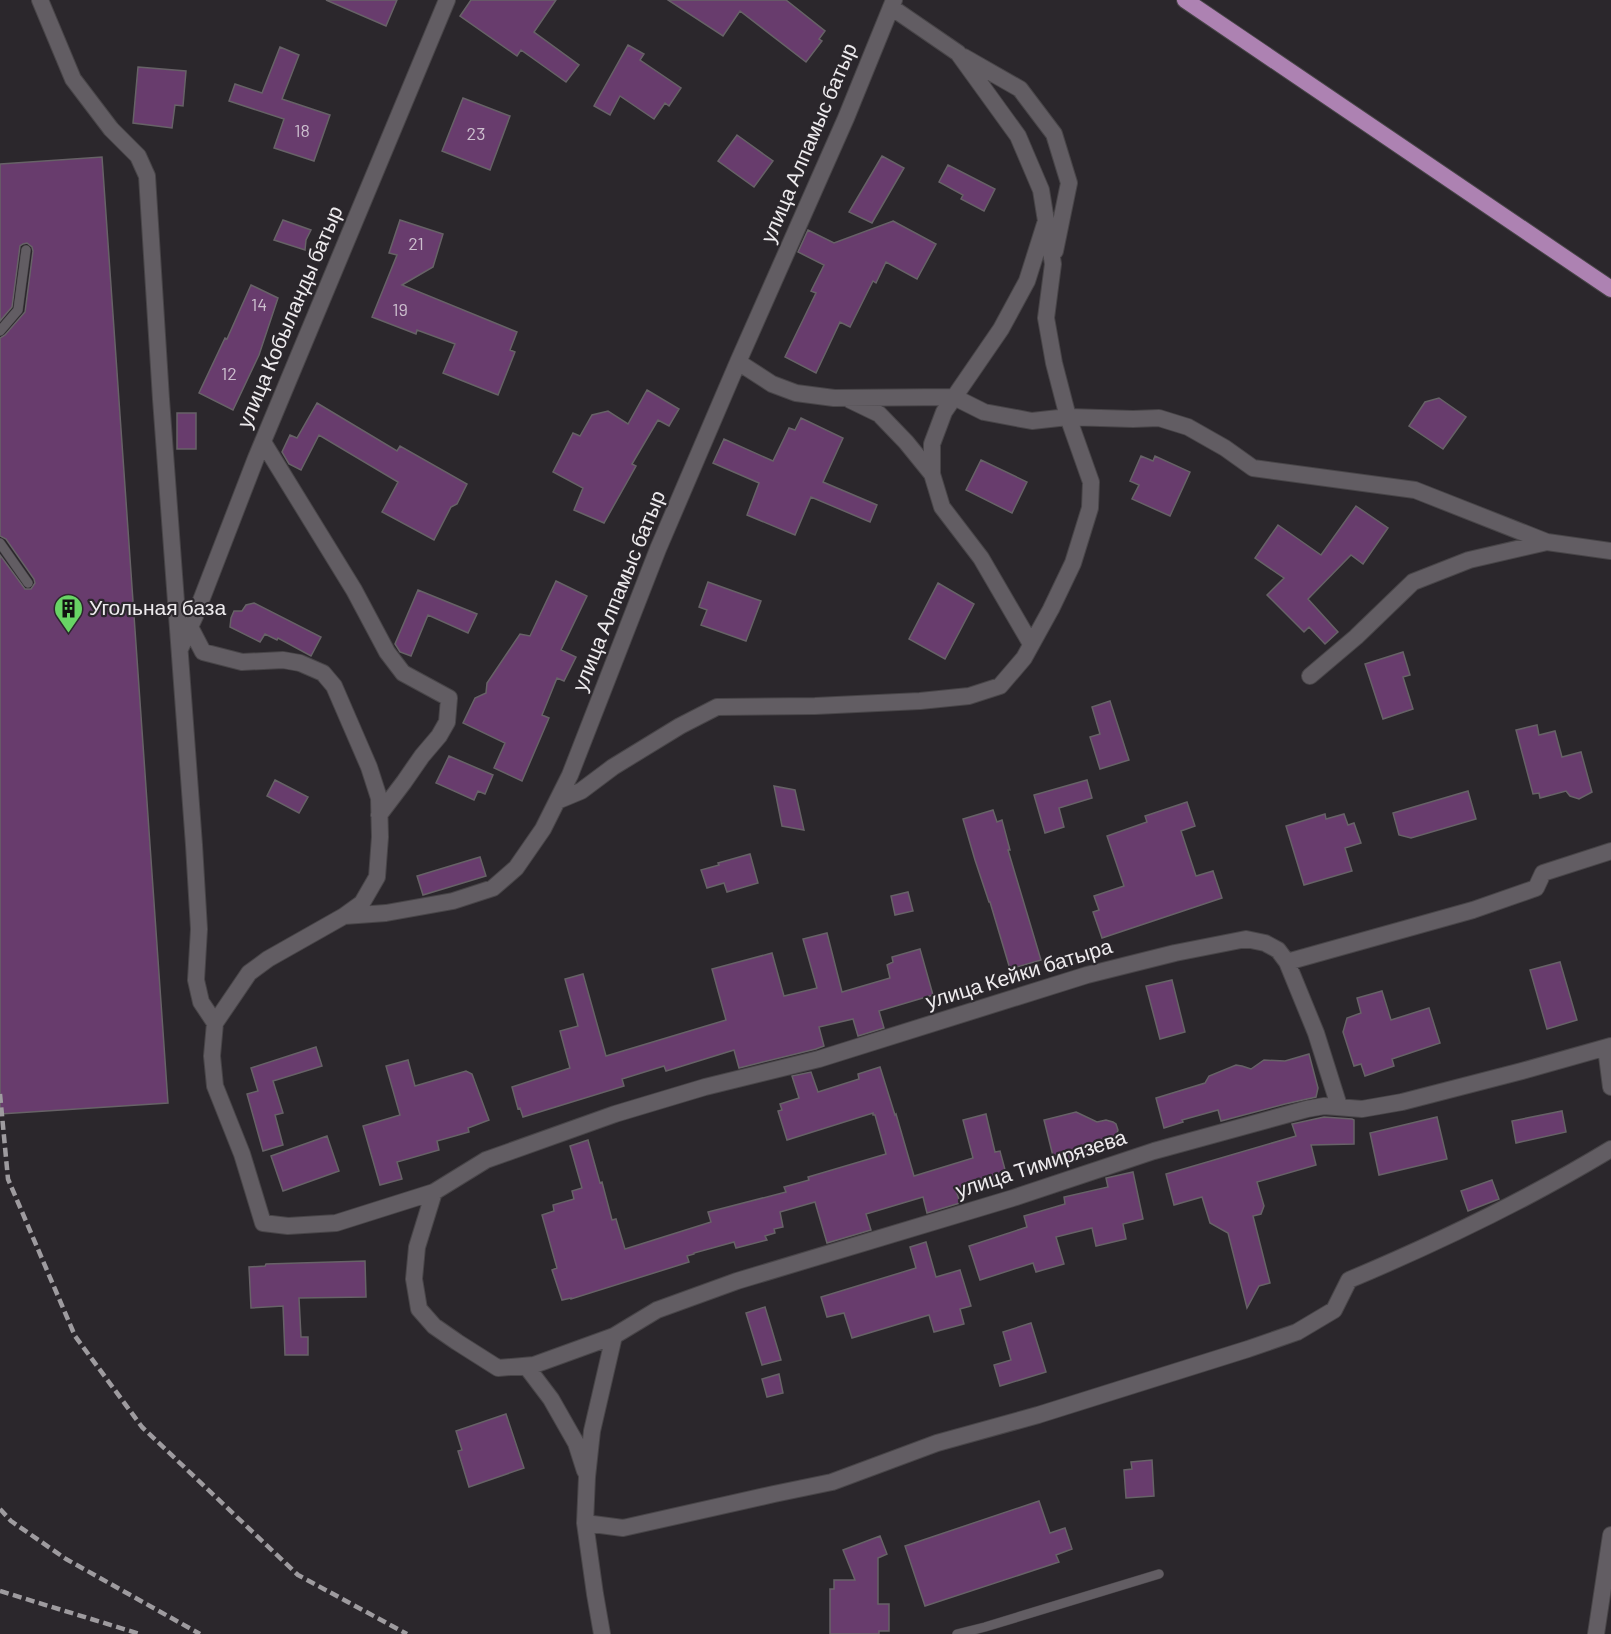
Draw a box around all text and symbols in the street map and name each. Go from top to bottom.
street label: улица Алпамыс батыр [754,39,861,246]
house number: 18 [294,119,310,141]
house number: 23 [467,122,485,144]
street label: улица Кобыланды батыр [230,201,347,431]
house number: 21 [408,232,424,254]
house number: 14 [251,293,267,315]
house number: 19 [392,298,408,320]
house number: 12 [221,362,237,384]
street label: улица Алпамыс батыр [566,486,669,695]
building icon: Угольная база [52,592,84,634]
place label: Угольная база [89,594,226,619]
street label: улица Кейки батыра [922,932,1115,1013]
street label: улица Тимирязева [952,1123,1129,1202]

